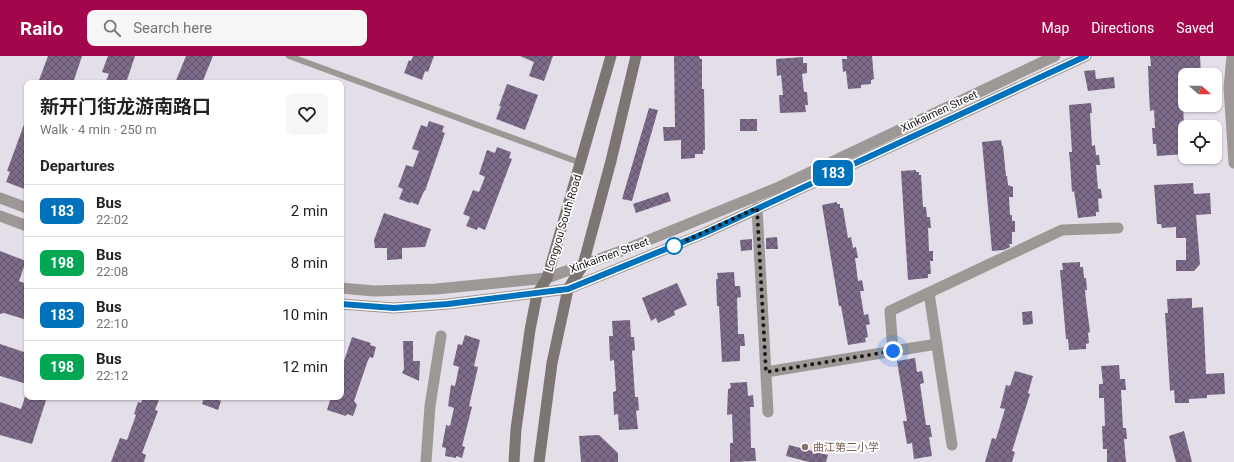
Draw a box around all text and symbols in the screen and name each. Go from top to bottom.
search box [87,10,367,46]
text: Railo [20,17,63,40]
icon: search [101,17,123,39]
text: Search here [133,19,212,37]
text: Map [1042,20,1069,36]
text: Directions [1091,20,1154,36]
text: Saved [1176,20,1214,36]
north arrow [1178,68,1222,112]
map controls [1178,68,1222,164]
street label: Xinkaimen Street [899,88,980,135]
button: heart [286,93,328,135]
text: 新开门街龙游南路口 [40,95,211,118]
button: locate [1178,120,1222,164]
text: Walk · 4 min · 250 m [40,122,157,137]
text: Departures [40,157,115,175]
line badge: 183 [810,160,856,186]
text: 183 [821,165,845,181]
street label: Longyou South Road [542,173,584,273]
text: Bus [96,194,122,212]
text: 2 min [291,202,328,220]
text: 183 [50,203,74,219]
text: 22:02 [96,212,128,227]
street label: Xinkaimen Street [568,235,651,276]
unlabelled marker [665,237,683,255]
text: Bus [96,246,122,264]
text: 8 min [291,254,328,272]
text: 198 [50,255,74,271]
text: 22:08 [96,264,128,279]
text: Bus [96,298,122,316]
text: 10 min [282,306,328,324]
text: 183 [50,307,74,323]
text: 22:10 [96,316,128,331]
your location [883,341,903,361]
text: Bus [96,350,122,368]
text: 12 min [282,358,328,376]
text: 198 [50,359,74,375]
text: 22:12 [96,368,128,383]
place label: 曲江第二小学 [813,441,879,454]
marker: 曲江第二小学 [800,442,810,452]

